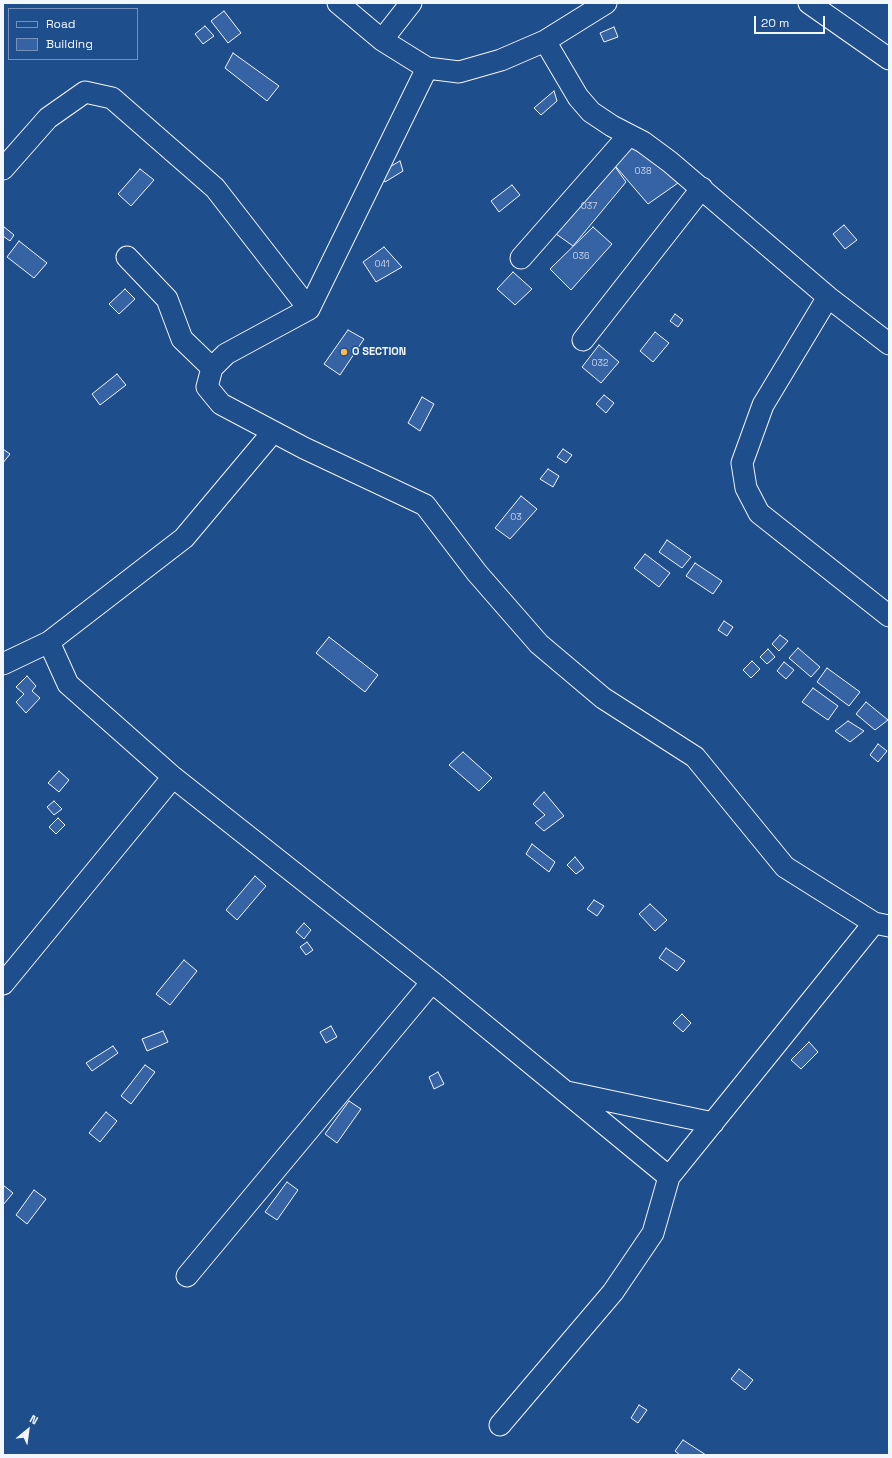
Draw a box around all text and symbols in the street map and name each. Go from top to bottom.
legend [8,8,138,60]
scale bar [756,8,827,34]
text: 20 m [761,15,789,31]
text: Road [46,16,75,32]
text: Building [46,36,93,52]
house number: O38 [634,167,652,177]
house number: O37 [581,202,597,212]
house number: O36 [573,252,589,262]
house number: O41 [374,260,390,270]
place label: O SECTION [352,345,406,359]
marker: O SECTION [339,347,349,357]
house number: O32 [592,359,608,369]
house number: O3 [510,513,522,523]
north arrow [8,1410,48,1450]
text: N [27,1412,40,1427]

